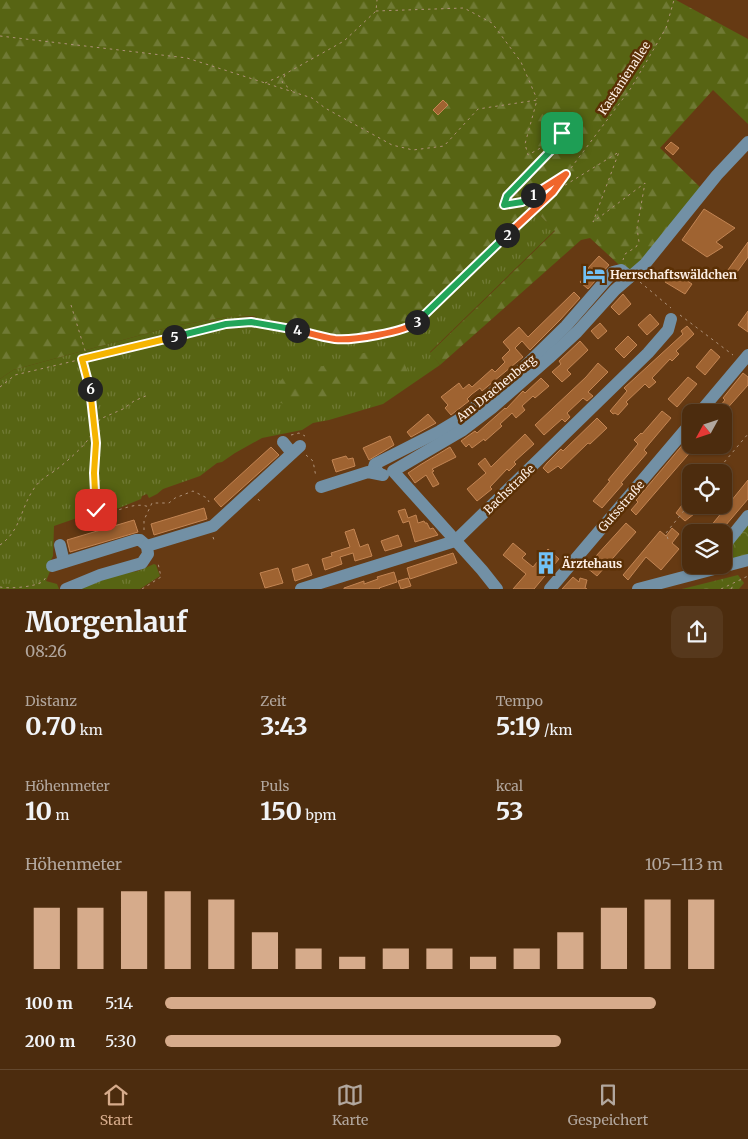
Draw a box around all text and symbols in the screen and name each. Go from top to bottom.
street label: Kastanienallee [595,38,653,118]
pin [541,112,583,154]
icon: arrive [548,119,576,147]
pin: 1 [520,182,546,208]
text: 1 [530,186,537,204]
pin: 2 [494,222,520,248]
text: 2 [503,226,512,244]
hotel icon: Herrschaftswäldchen [581,261,607,287]
place label: Herrschaftswäldchen [610,267,737,282]
pin: 3 [404,310,430,334]
text: 3 [413,313,422,331]
pin: 4 [284,318,310,342]
text: 4 [293,321,302,339]
pin: 5 [162,324,186,350]
text: 5 [170,328,179,346]
street label: Am Drachenberg [452,351,539,425]
pin: 6 [78,376,102,402]
text: 6 [86,380,95,398]
north arrow [682,404,732,454]
map controls [682,404,732,574]
street label: Bachstraße [480,461,538,517]
button: locate [682,464,732,514]
street label: Gutsstraße [595,477,647,535]
pin [75,489,117,531]
icon: check [82,496,110,524]
button: layers [682,524,732,574]
building icon: Ärztehaus [533,550,559,576]
place label: Ärztehaus [561,556,622,571]
text: Morgenlauf [25,604,187,640]
button: share [671,606,723,658]
text: 08:26 [25,641,67,661]
text: Distanz [25,692,77,710]
text: Zeit [260,692,286,710]
text: Tempo [496,692,543,710]
text: 0.70 [25,710,76,742]
text: 3:43 [260,710,308,742]
text: 5:19 [496,710,541,742]
text: km [76,721,103,739]
text: /km [541,721,572,739]
text: Höhenmeter [25,777,110,795]
text: Puls [260,777,289,795]
text: kcal [496,777,523,795]
text: 10 [25,795,52,827]
text: 150 [260,795,302,827]
text: 53 [496,795,524,827]
text: m [52,806,69,824]
text: bpm [302,806,336,824]
text: Höhenmeter [25,854,122,874]
text: 105–113 m [645,854,723,874]
text: 100 m [25,993,73,1013]
text: 5:14 [105,993,133,1013]
text: 200 m [25,1031,75,1051]
text: 5:30 [105,1031,136,1051]
tab: Start [100,1081,133,1129]
tab: Karte [332,1081,368,1129]
tab: Gespeichert [568,1081,648,1129]

